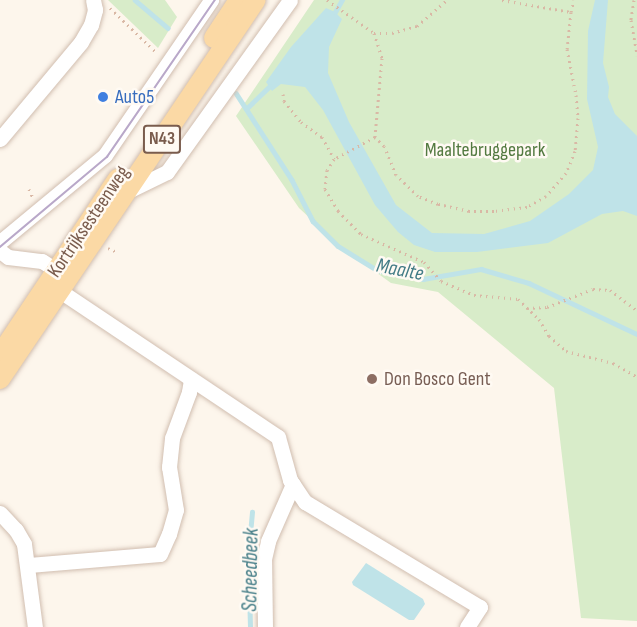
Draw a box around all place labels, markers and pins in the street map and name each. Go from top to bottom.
place label: Auto5 [115,85,154,109]
marker: Auto5 [96,90,110,104]
place label: Don Bosco Gent [384,367,491,391]
marker: Don Bosco Gent [365,372,379,386]

